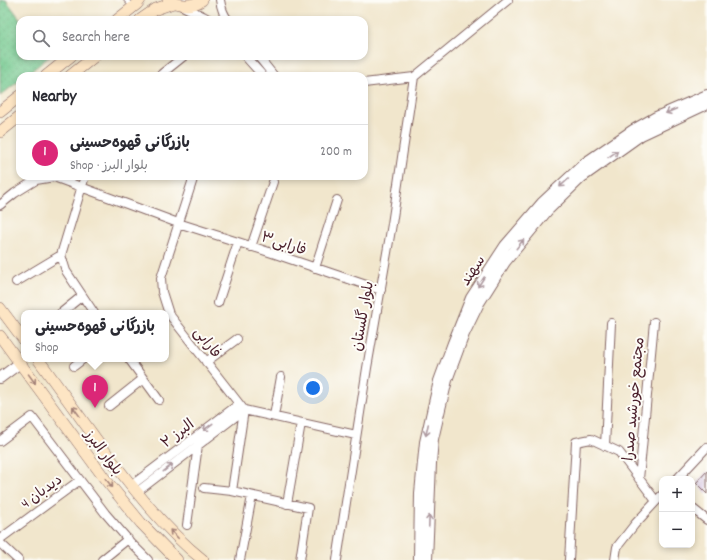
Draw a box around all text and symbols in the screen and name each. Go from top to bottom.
search box [16,16,368,60]
icon: search [30,27,52,49]
text: Search here [62,27,130,49]
text: Nearby [32,86,76,110]
one-way arrow [666,108,678,115]
text: بازرگانی قهوه‌حسینی [70,133,190,155]
text: 1 [44,143,46,162]
text: 200 m [320,143,352,162]
one-way arrow [607,150,618,158]
text: Shop · بلوار البرز [70,157,148,176]
one-way arrow [559,178,569,187]
street label: فارابی۳ [258,227,309,263]
one-way arrow [515,239,524,249]
street label: سهند [456,251,492,291]
one-way arrow [477,276,485,287]
street label: بلوار گلستان [347,280,381,353]
popup [21,310,169,362]
text: بازرگانی قهوه‌حسینی [35,317,155,339]
street label: فارابی [187,323,226,364]
street label: مجتمع خورشید صدرا [619,336,651,462]
text: Shop [35,339,59,358]
one-way arrow [27,373,36,384]
pin: 1 [82,375,108,408]
your location [303,378,323,398]
one-way arrow [72,405,80,416]
street label: البرز ۲ [157,415,200,455]
one-way arrow [202,423,213,431]
one-way arrow [423,423,431,436]
street label: بلوار البرز [77,425,127,481]
one-way arrow [162,464,173,472]
street label: دیدبان 4 [17,470,68,515]
map controls [659,476,695,548]
button: + [659,476,695,512]
one-way arrow [105,478,113,489]
button: − [659,512,695,548]
one-way arrow [425,515,432,528]
one-way arrow [170,529,179,539]

